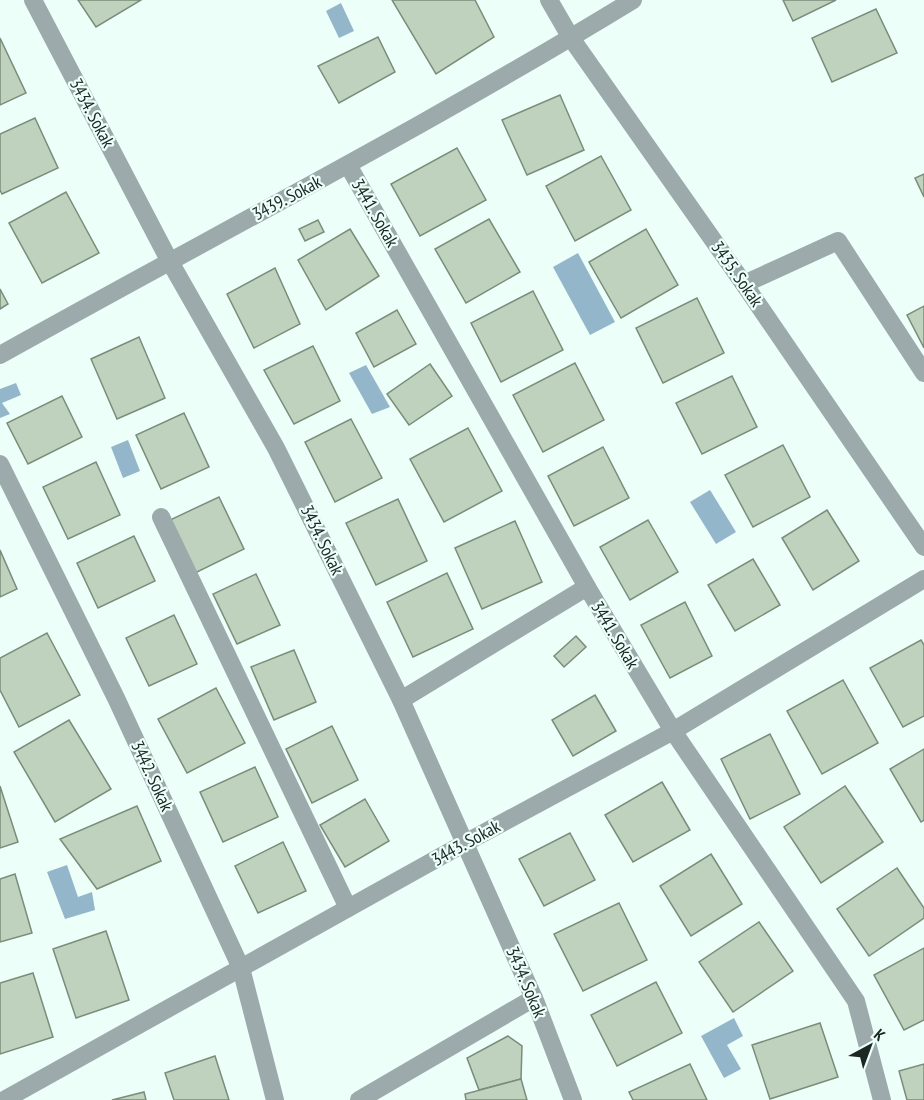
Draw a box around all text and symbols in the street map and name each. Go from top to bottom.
street label: 3434. Sokak [65,74,120,151]
street label: 3439. Sokak [248,170,325,225]
street label: 3441. Sokak [347,175,404,251]
street label: 3435. Sokak [707,236,768,311]
street label: 3434. Sokak [296,501,349,578]
street label: 3441. Sokak [586,597,645,673]
street label: 3442. Sokak [126,737,179,815]
street label: 3443. Sokak [427,814,504,871]
street label: 3434. Sokak [501,943,552,1021]
north arrow [840,1016,900,1076]
text: K [870,1024,890,1045]

